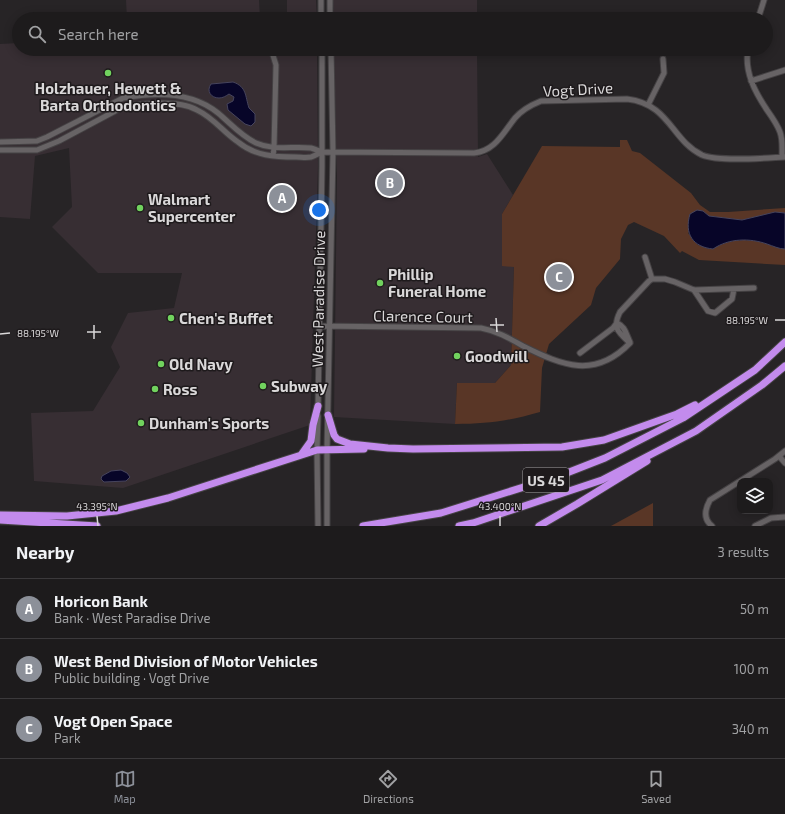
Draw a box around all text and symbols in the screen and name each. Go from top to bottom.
search box [12,12,773,56]
icon: search [26,23,48,45]
text: Search here [58,25,139,43]
marker: Holzhauer, Hewett & Barta Orthodontics [103,68,113,78]
street label: Vogt Drive [543,78,613,100]
place label: Holzhauer, Hewett & Barta Orthodontics [35,79,182,114]
pin: B [377,168,403,198]
pin: A [269,183,295,213]
place label: Walmart Supercenter [148,190,236,225]
your location [309,200,329,220]
marker: Walmart Supercenter [135,203,145,213]
street label: West Paradise Drive [308,230,328,368]
pin: C [546,262,572,292]
place label: Phillip Funeral Home [388,265,486,300]
marker: Phillip Funeral Home [375,278,385,288]
street label: Clarence Court [373,306,473,326]
place label: Chen's Buffet [179,309,273,327]
marker: Chen's Buffet [166,313,176,323]
text: 88.195°W [726,314,769,326]
text: 88.195°W [17,327,60,339]
place label: Goodwill [465,347,528,365]
marker: Goodwill [452,351,462,361]
place label: Old Navy [169,355,233,374]
marker: Old Navy [156,359,166,369]
place label: Subway [271,377,328,396]
place label: Ross [163,380,197,398]
marker: Subway [258,381,268,391]
marker: Ross [150,384,160,394]
place label: Dunham's Sports [149,414,269,432]
marker: Dunham's Sports [136,418,146,428]
road number: US 45 [523,468,569,492]
map controls [737,478,773,514]
button: layers [737,478,773,514]
text: 43.395°N [76,500,118,512]
text: 43.400°N [479,500,521,512]
text: Nearby [16,542,74,562]
text: 3 results [718,544,769,560]
text: Horicon Bank [54,592,148,610]
text: A [25,601,33,617]
text: 50 m [740,601,769,617]
text: Bank · West Paradise Drive [54,610,211,626]
text: West Bend Division of Motor Vehicles [54,652,318,670]
text: B [25,661,33,677]
text: 100 m [734,661,769,677]
text: Public building · Vogt Drive [54,670,210,686]
text: Vogt Open Space [54,712,172,730]
text: C [25,721,33,737]
text: 340 m [732,721,769,737]
text: Park [54,730,81,746]
tab: Map [114,768,136,805]
tab: Directions [363,768,414,805]
tab: Saved [641,768,671,805]

